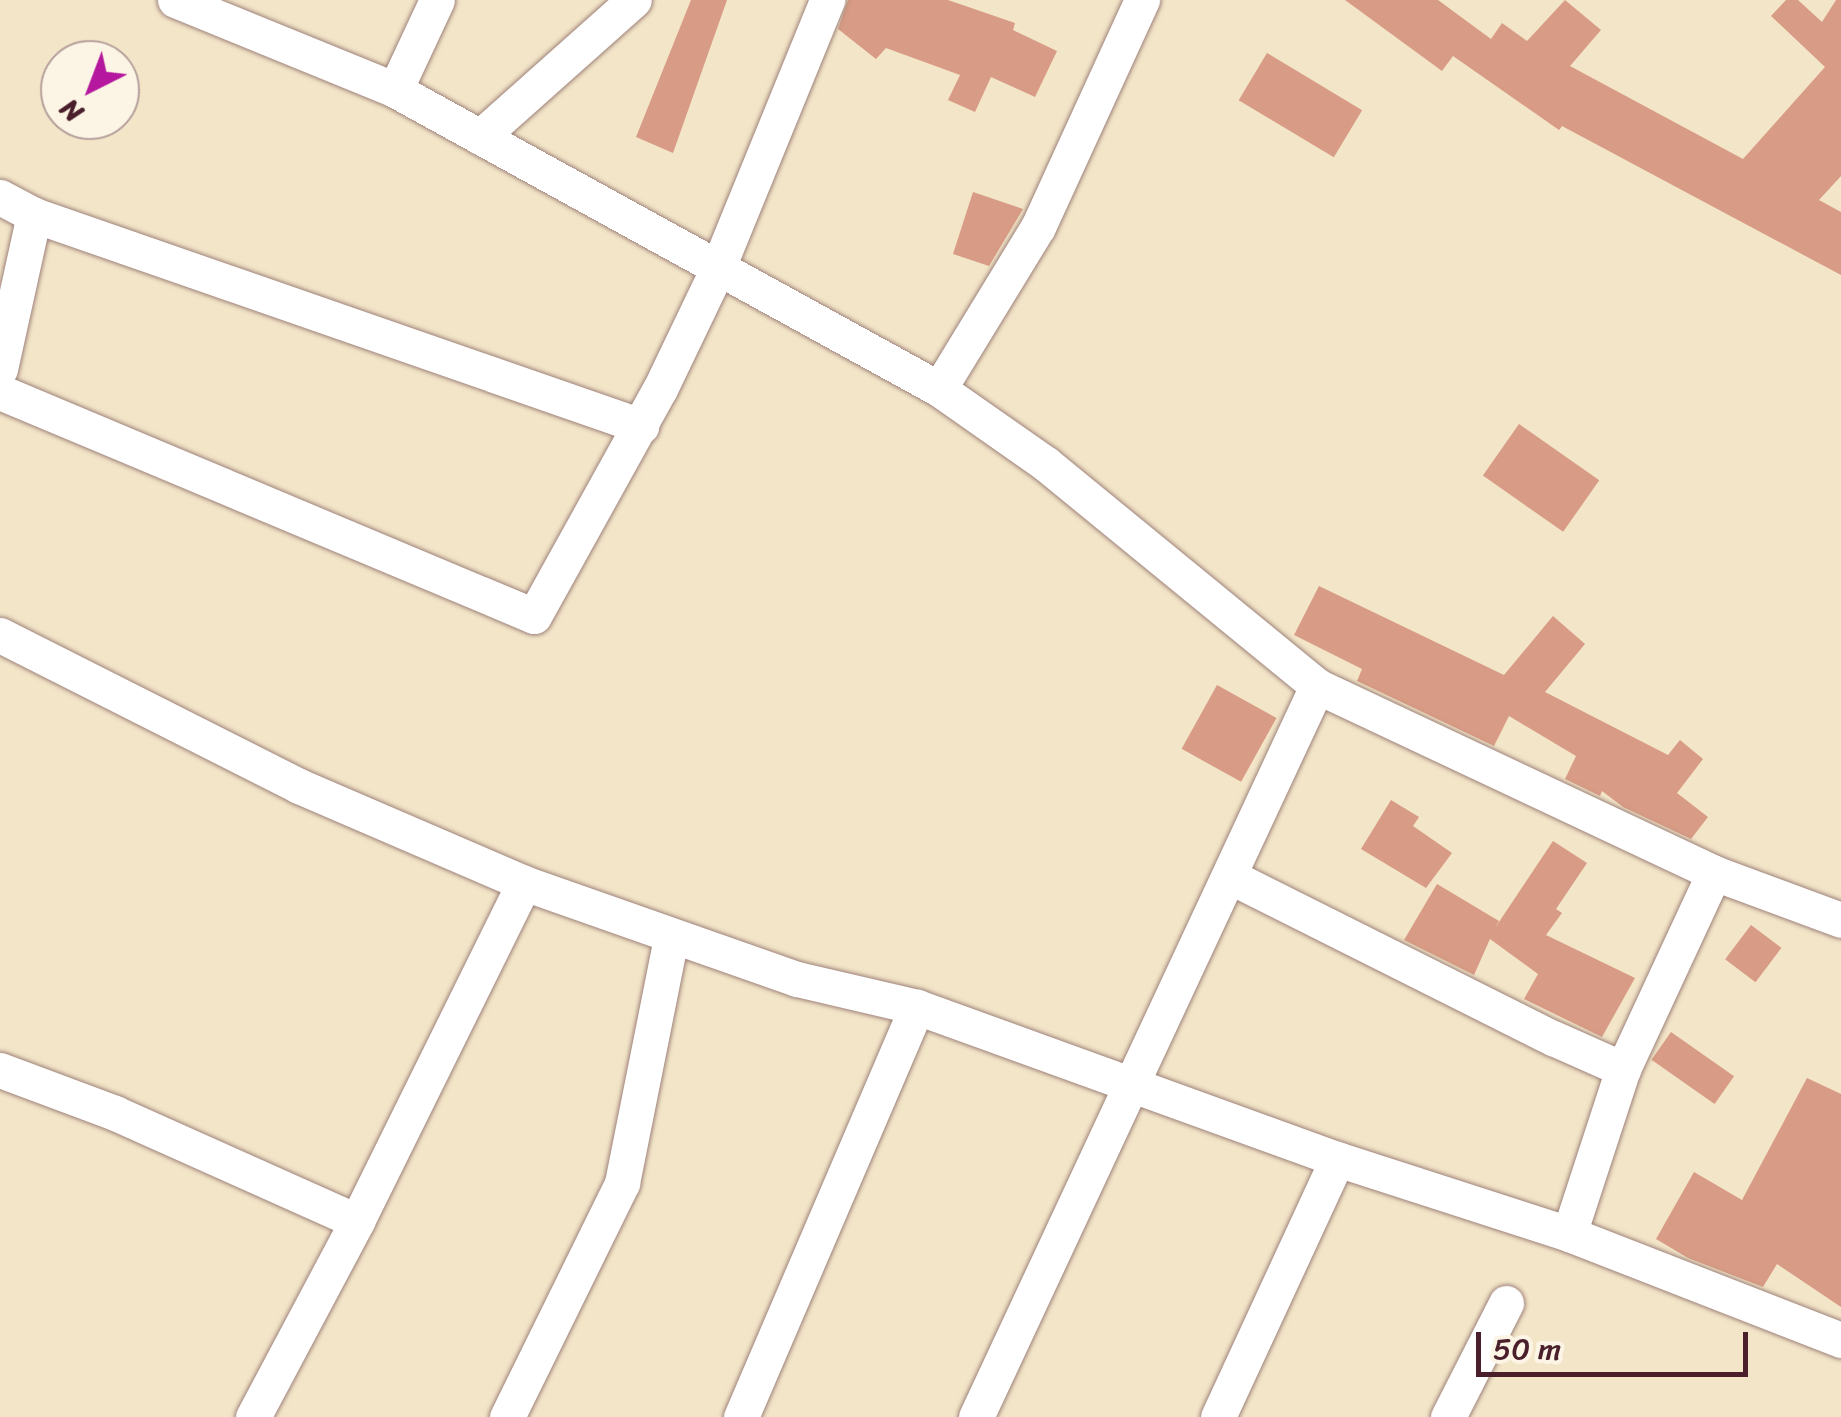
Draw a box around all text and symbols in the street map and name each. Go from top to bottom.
north arrow [40,40,140,140]
text: N [47,86,95,136]
scale bar [1481,1312,1754,1374]
text: 50 m [1493,1322,1561,1376]

